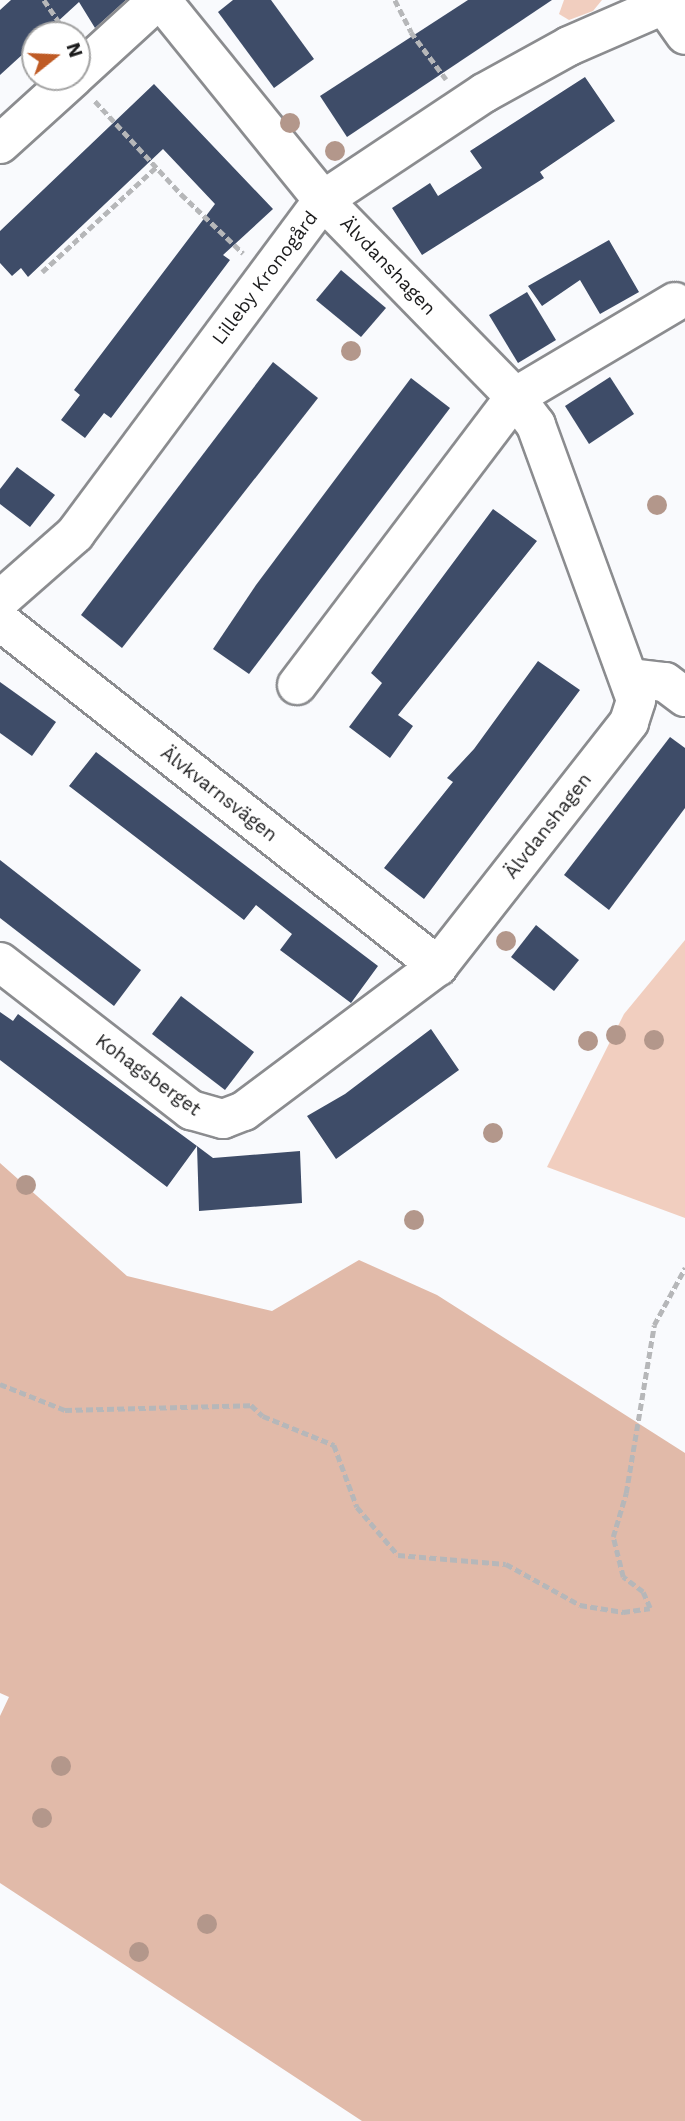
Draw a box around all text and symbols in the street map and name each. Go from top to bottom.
north arrow [21,21,91,91]
text: N [61,40,88,60]
street label: Lilleby Kronogård [207,207,323,349]
street label: Älvdanshagen [335,212,441,320]
street label: Älvkvarnsvägen [156,741,282,847]
street label: Älvdanshagen [500,769,596,883]
street label: Kohagsberget [91,1029,205,1121]

